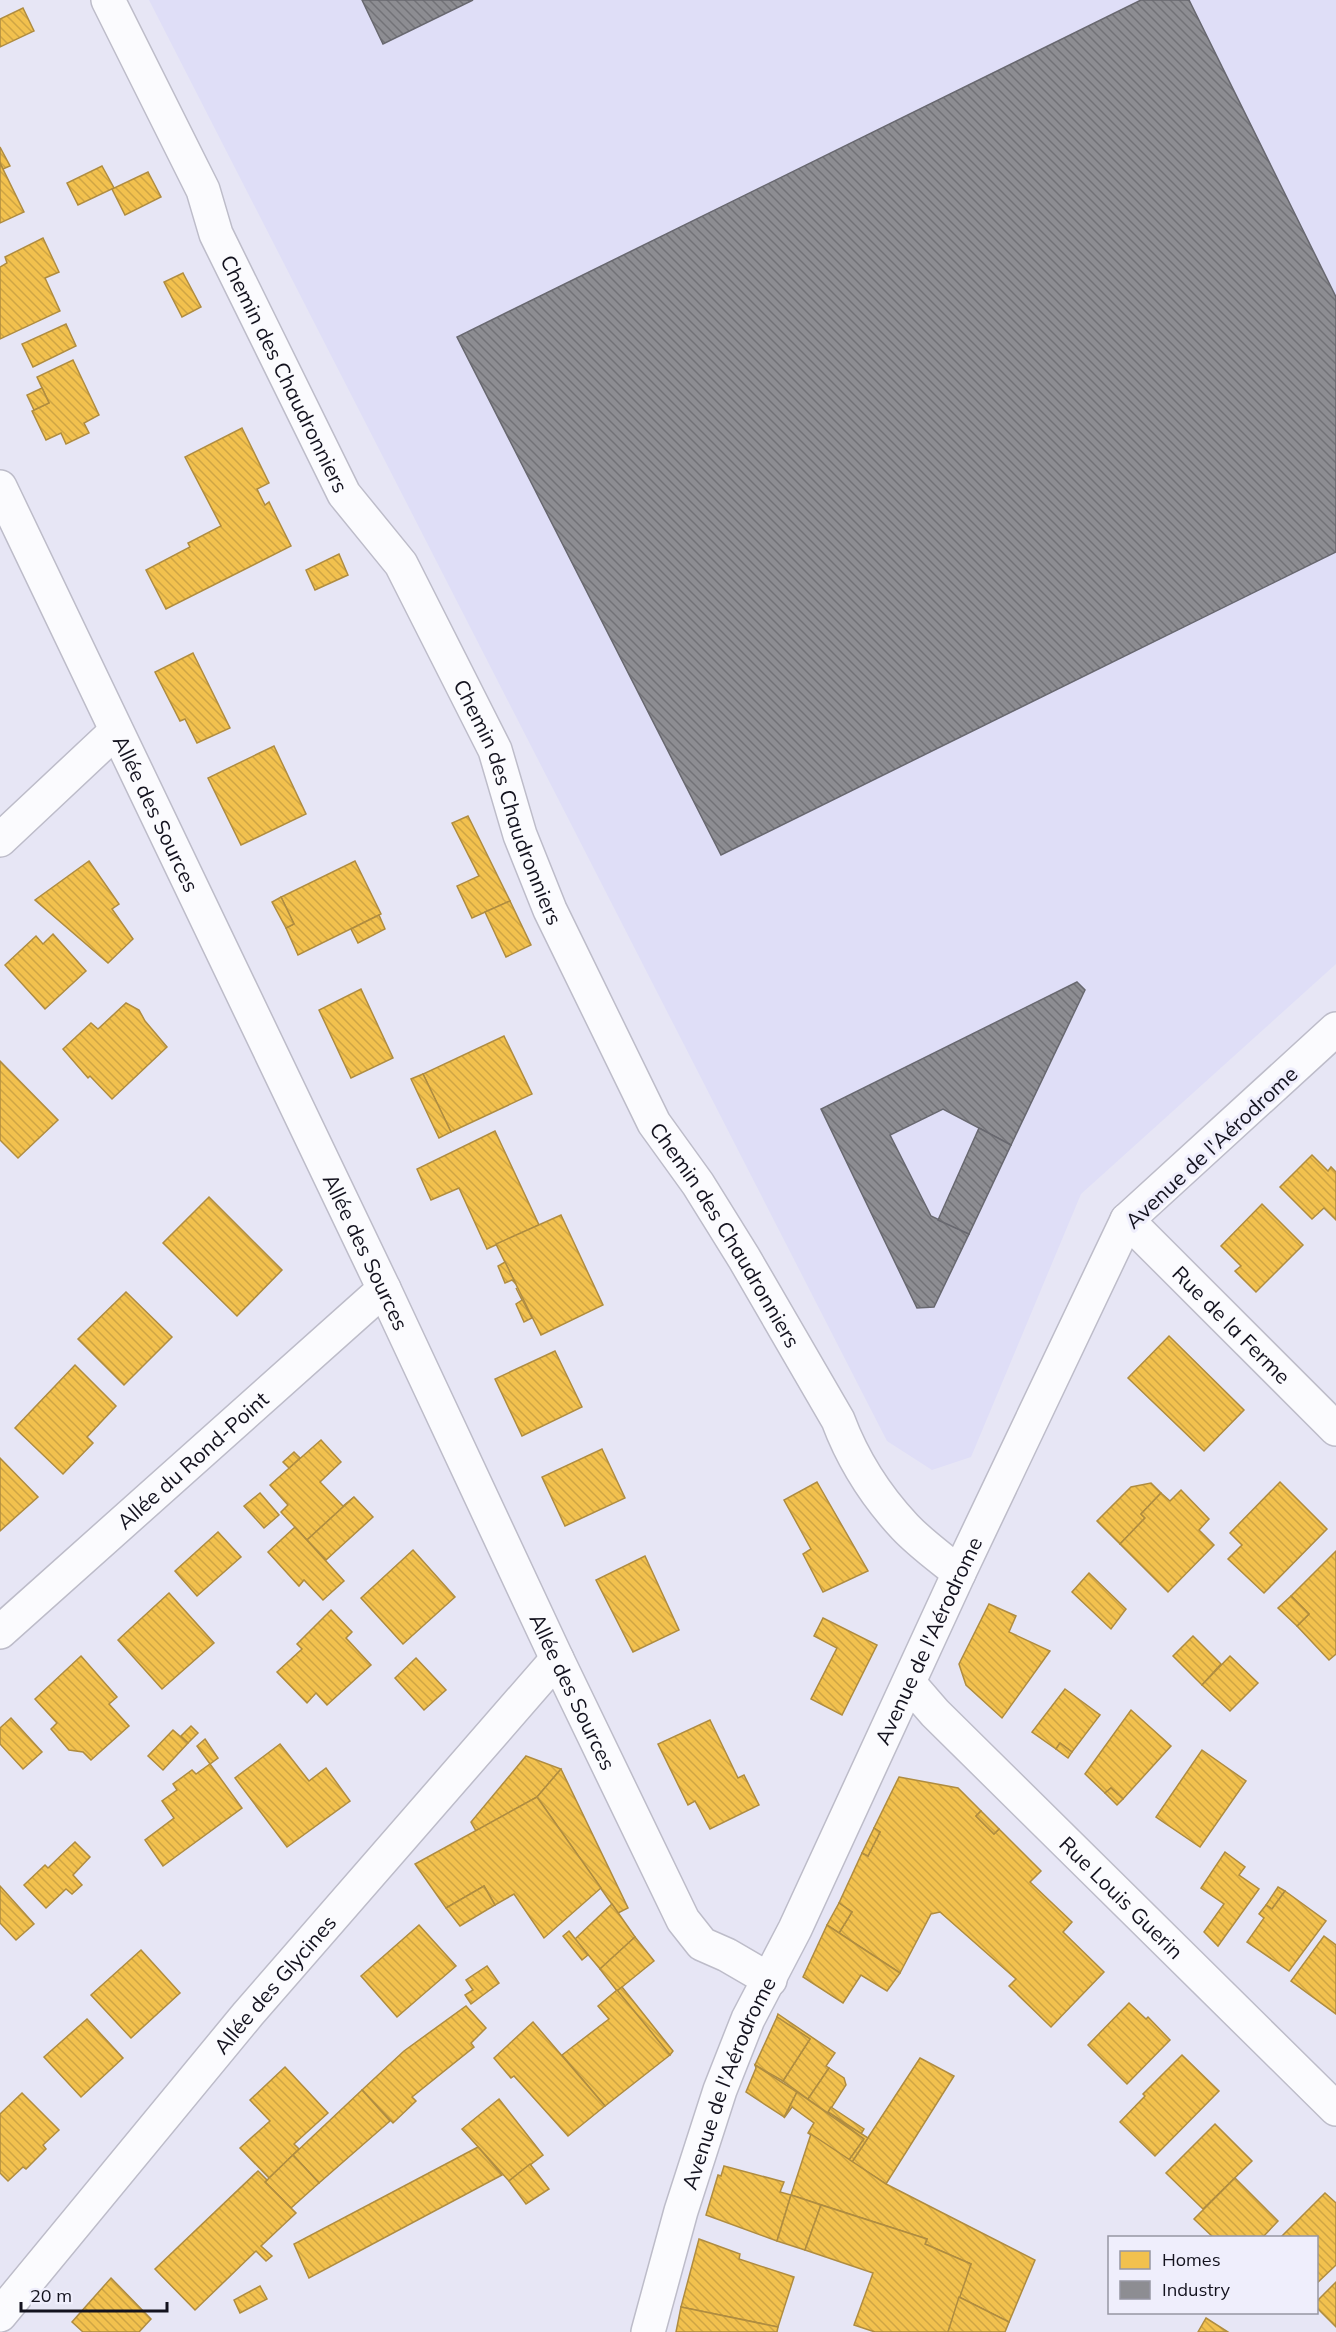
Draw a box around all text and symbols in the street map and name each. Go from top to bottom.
street label: Chemin des Chaudronniers [215,250,354,497]
street label: Chemin des Chaudronniers [448,675,568,929]
street label: Allée des Sources [108,731,205,896]
street label: Avenue de l'Aérodrome [1120,1060,1302,1234]
street label: Chemin des Chaudronniers [645,1117,806,1352]
street label: Allée des Sources [318,1169,414,1334]
street label: Rue de la Ferme [1167,1260,1296,1389]
street label: Allée du Rond-Point [111,1386,273,1534]
street label: Avenue de l'Aérodrome [869,1532,987,1749]
street label: Allée des Sources [525,1609,622,1774]
street label: Rue Louis Guerin [1054,1831,1189,1964]
street label: Allée des Glycines [208,1909,341,2059]
street label: Avenue de l'Aérodrome [676,1972,781,2193]
legend [1108,2236,1318,2314]
text: Homes [1162,2248,1221,2271]
scale bar [21,2275,166,2313]
text: Industry [1162,2278,1231,2301]
text: 20 m [30,2284,72,2307]

